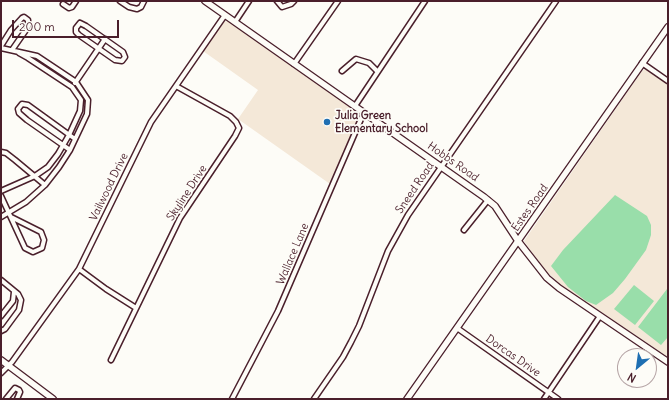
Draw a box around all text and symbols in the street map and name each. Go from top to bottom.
scale bar [14,12,121,38]
text: 200 m [19,19,55,34]
place label: Julia Green Elementary School [335,109,428,135]
marker: Julia Green Elementary School [322,117,332,127]
street label: Hobbs Road [425,139,481,185]
street label: Vailwood Drive [87,151,131,223]
street label: Sneed Road [393,160,437,216]
street label: Skyline Drive [164,163,210,223]
street label: Estes Road [509,182,551,234]
street label: Wallace Lane [274,221,312,287]
street label: Dorcas Drive [483,332,543,380]
north arrow [617,348,657,388]
text: N [625,370,638,386]

